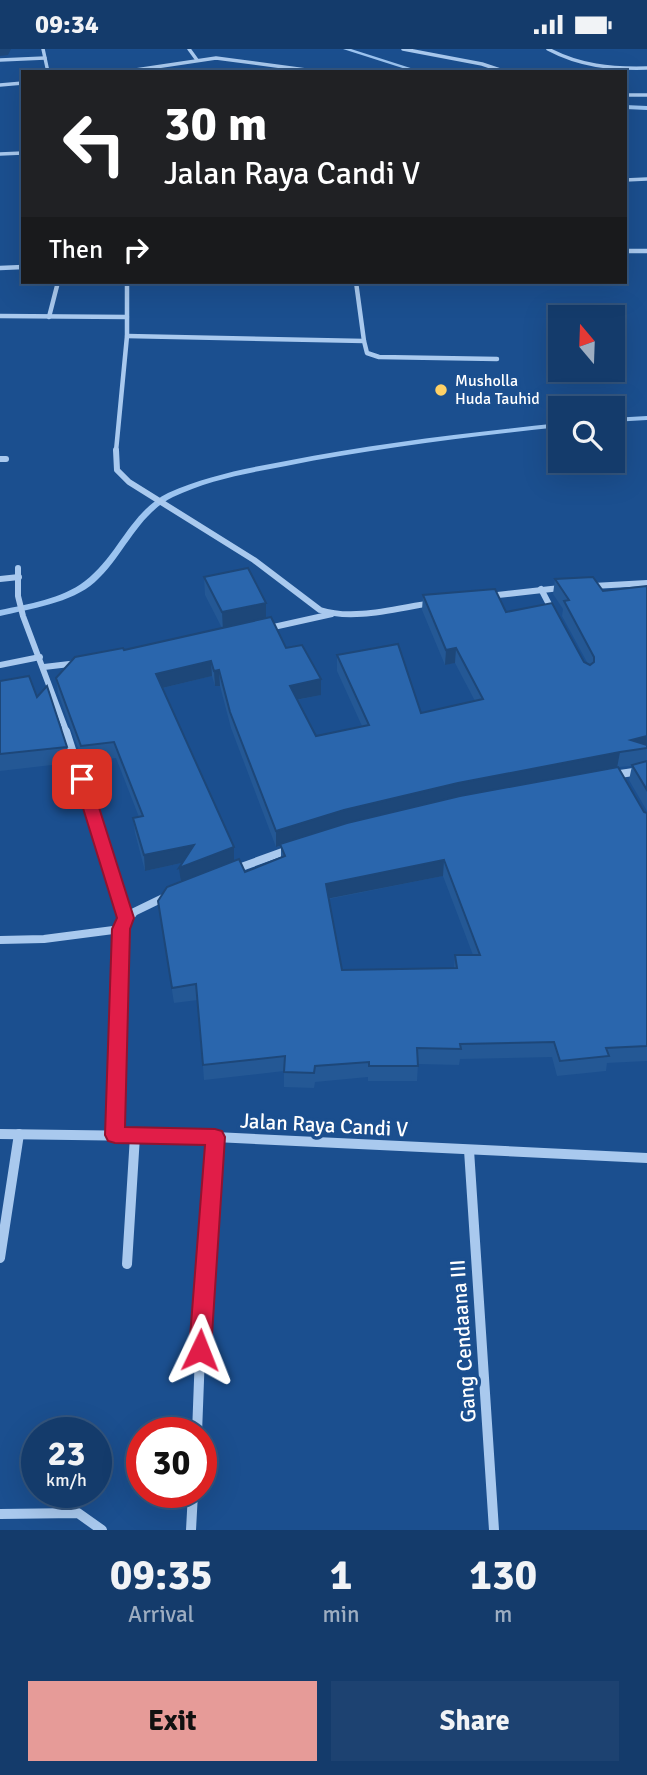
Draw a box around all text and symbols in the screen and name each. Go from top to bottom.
text: 09:34 [35,9,99,41]
text: 30 m [164,94,267,154]
icon: left [49,98,140,189]
text: Jalan Raya Candi V [164,154,420,193]
icon: right [117,231,155,269]
text: Then [49,234,103,266]
north arrow [548,305,625,381]
map controls [548,305,625,473]
place label: Musholla Huda Tauhid [455,371,540,409]
marker: Musholla Huda Tauhid [433,382,449,398]
button: search [548,396,625,473]
pin [52,749,112,809]
icon: arrive [63,760,101,798]
street label: Jalan Raya Candi V [239,1108,409,1142]
street label: Gang Cendaana III [444,1259,482,1423]
position arrow [163,1313,237,1387]
speed limit sign: 30 [126,1417,217,1508]
text: 23 [48,1432,85,1475]
text: km/h [46,1469,87,1491]
text: 09:35 [110,1550,213,1601]
text: 1 [330,1550,352,1601]
text: 130 [469,1550,537,1601]
text: Arrival [128,1600,194,1629]
text: min [322,1600,360,1629]
text: m [494,1600,512,1629]
button: Exit [28,1681,317,1761]
button: Share [331,1681,619,1761]

